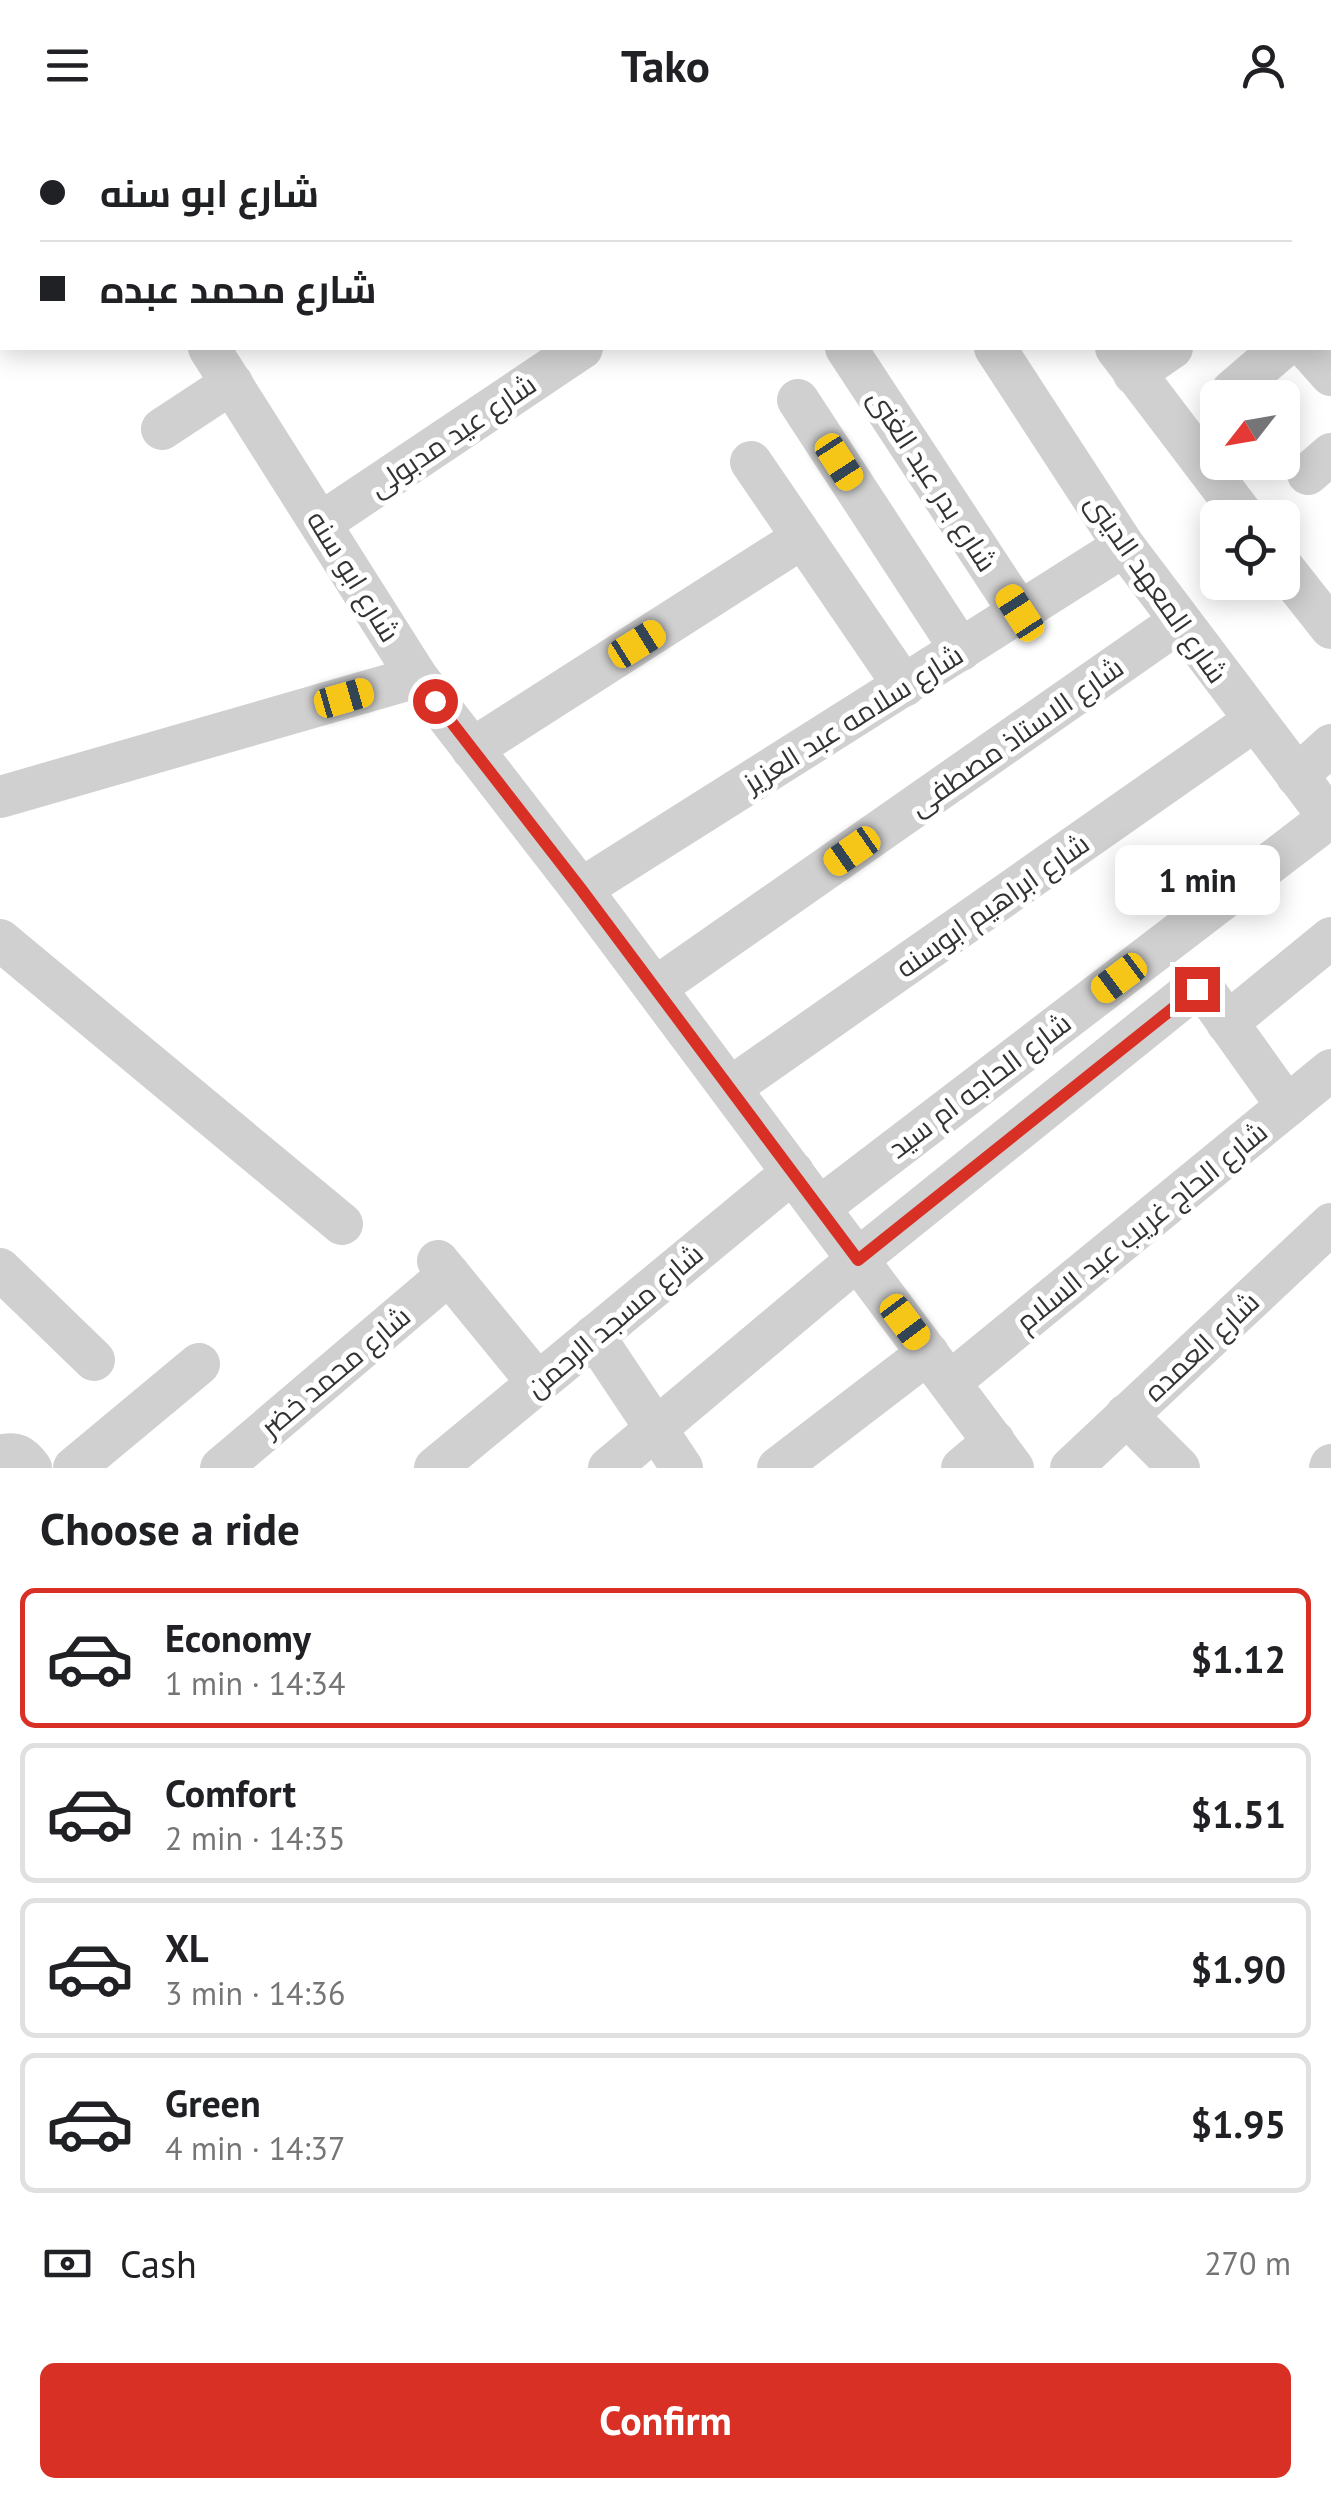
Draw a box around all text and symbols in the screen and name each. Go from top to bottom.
text: Tako [621,36,710,94]
icon: menu [40,38,95,93]
icon: person [1236,38,1291,93]
text: شارع ابو سنه [100,168,319,217]
text: شارع محمد عبده [100,264,377,313]
street label: شارع عيد مدبولى [361,365,543,505]
north arrow [1200,380,1300,480]
map controls [1200,380,1300,600]
street label: شارع بدر عبد الغنى [859,382,1006,579]
car [810,429,868,495]
street label: شارع المعهد الدينى [1077,486,1236,691]
button: locate [1200,500,1300,600]
street label: شارع ابو سنه [298,503,409,649]
car [991,580,1049,646]
car [604,615,670,673]
street label: شارع سلامه عبد العزيز [735,636,970,802]
street label: شارع الاستاذ مصطفى [902,648,1131,825]
car [311,675,377,721]
route start [413,679,458,724]
car [819,822,885,880]
street label: شارع ابراهيم ابوسنه [888,824,1097,987]
callout: 1 min [1114,844,1280,914]
text: 1 min [1158,859,1237,901]
car [1086,948,1152,1008]
route end [1175,967,1220,1012]
street label: شارع الحاجه ام سيد [880,1004,1079,1168]
street label: شارع الحاج غريب عبد السلام [1007,1113,1276,1341]
street label: شارع مسجد الرحمن [518,1235,711,1406]
street label: شارع العمده [1135,1283,1267,1410]
car [875,1289,935,1355]
street label: شارع محمد خضر [251,1297,418,1447]
text: Choose a ride [40,1499,300,1557]
icon: car [45,1613,135,1703]
text: Economy [165,1613,311,1662]
text: $1.12 [1190,1634,1286,1683]
text: 1 min · 14:34 [165,1662,345,1704]
icon: car [45,1768,135,1858]
text: Comfort [165,1768,296,1817]
text: $1.51 [1190,1789,1286,1838]
text: 2 min · 14:35 [165,1817,345,1859]
icon: car [45,1923,135,2013]
text: XL [165,1923,209,1972]
text: $1.90 [1190,1944,1286,1993]
text: 3 min · 14:36 [165,1972,345,2014]
icon: car [45,2078,135,2168]
text: Green [165,2078,261,2127]
text: $1.95 [1190,2099,1286,2148]
text: 4 min · 14:37 [165,2127,345,2169]
icon: cash [40,2236,95,2291]
text: Cash [120,2239,197,2288]
text: 270 m [1204,2242,1291,2284]
button: Confirm [40,2363,1291,2478]

